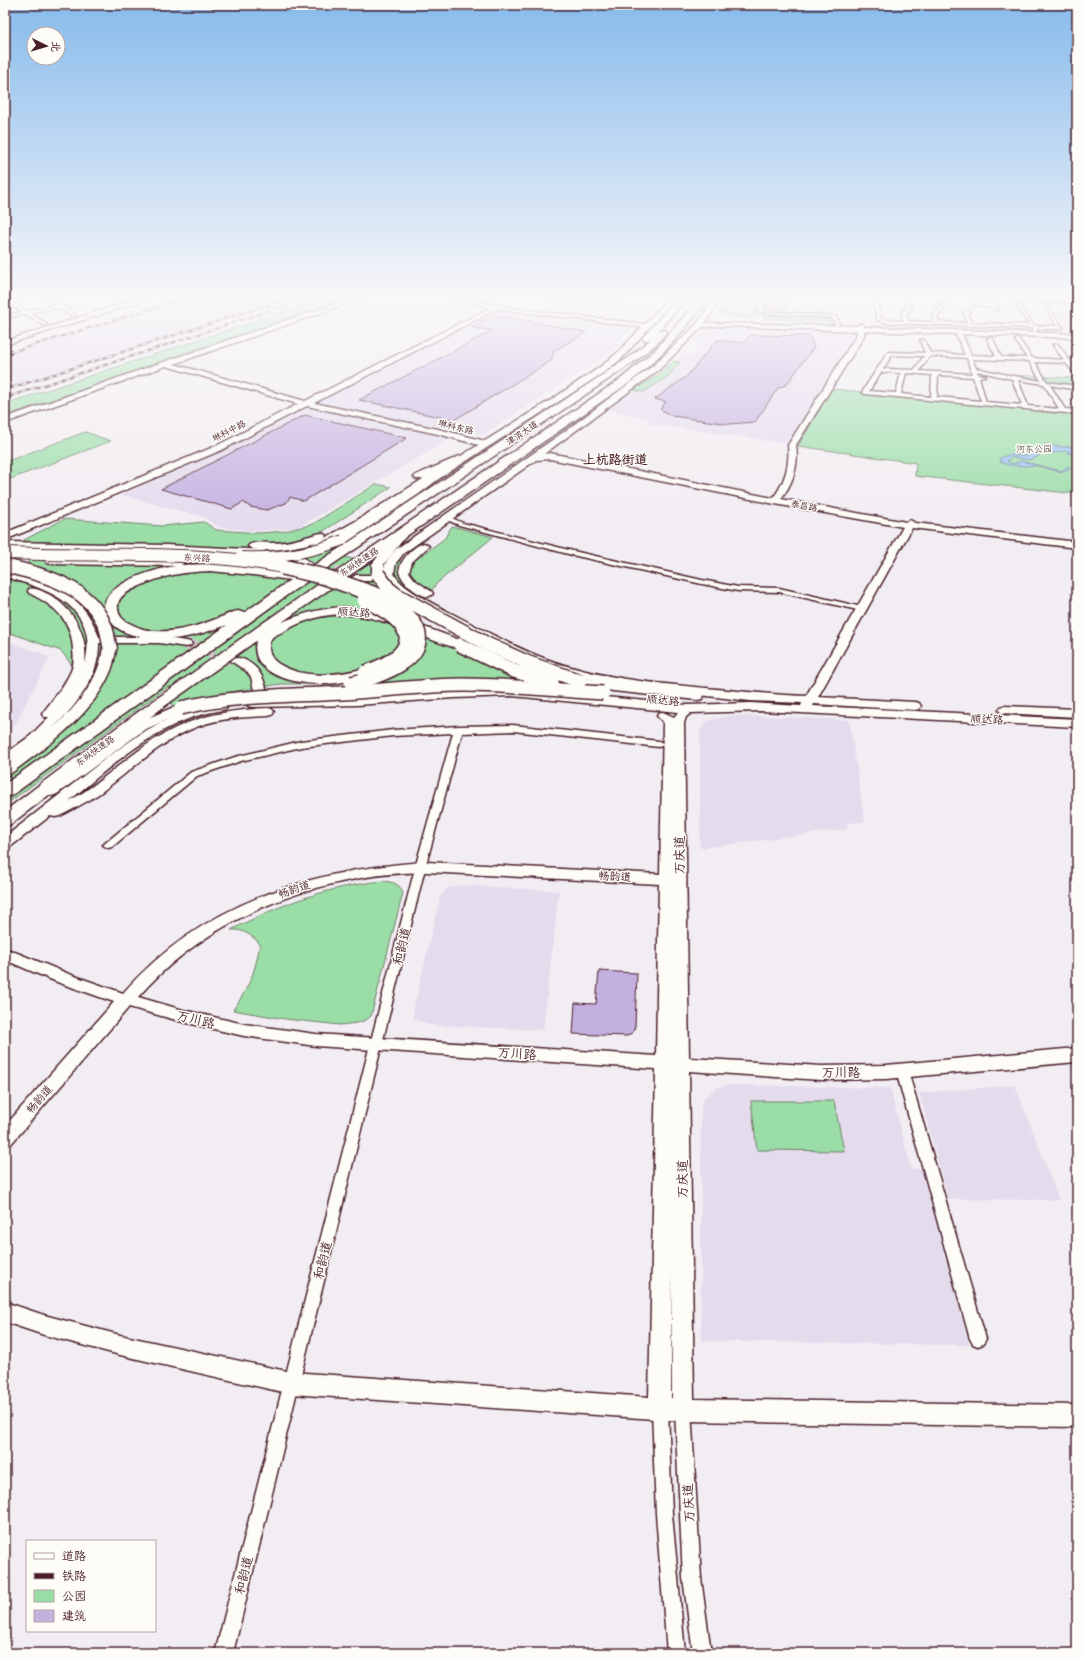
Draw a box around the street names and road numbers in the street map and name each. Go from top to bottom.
street label: 琳科东路 [437,415,475,439]
street label: 琳科中路 [209,416,249,446]
street label: 津滨大道 [503,416,541,450]
street label: 泰昌路 [789,496,819,516]
street label: 东纵快速路 [336,543,382,581]
street label: 东兴路 [183,549,211,567]
street label: 顺达路 [337,602,371,623]
street label: 顺达路 [646,690,680,711]
street label: 顺达路 [970,709,1004,730]
street label: 东纵快速路 [72,731,118,771]
street label: 万庆道 [668,835,691,875]
street label: 畅韵道 [598,866,632,887]
street label: 畅韵道 [275,875,313,904]
street label: 和韵道 [386,924,417,968]
street label: 万川路 [174,1004,218,1035]
street label: 万川路 [497,1041,537,1066]
street label: 万川路 [821,1061,861,1084]
street label: 畅韵道 [21,1081,57,1118]
street label: 万庆道 [671,1159,694,1199]
street label: 和韵道 [307,1238,338,1282]
street label: 万庆道 [676,1483,701,1523]
street label: 和韵道 [228,1553,259,1597]

